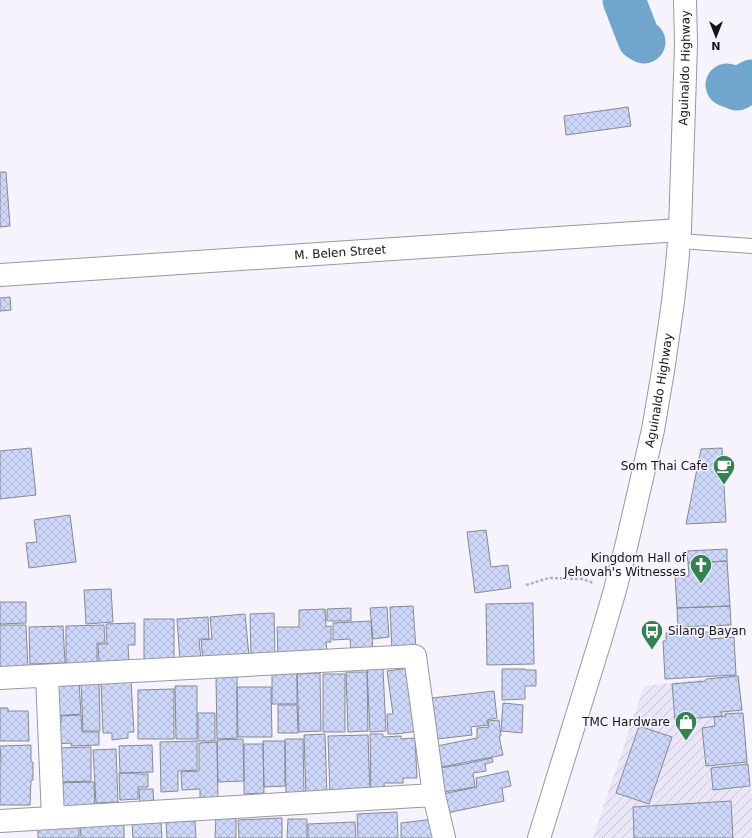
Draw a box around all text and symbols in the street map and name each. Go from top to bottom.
street label: Aguinaldo Highway [676,10,693,126]
north arrow [696,16,736,56]
text: N [711,39,721,52]
street label: M. Belen Street [294,242,387,263]
street label: Aguinaldo Highway [642,332,675,449]
cafe icon: Som Thai Cafe [711,453,737,486]
place label: Som Thai Cafe [621,459,708,473]
place label: Kingdom Hall of Jehovah's Witnesses [563,551,687,579]
church icon: Kingdom Hall of Jehovah's Witnesses [688,552,714,585]
bus stop icon: Silang Bayan [639,618,665,651]
place label: Silang Bayan [668,624,746,638]
shop icon: TMC Hardware [673,709,699,742]
place label: TMC Hardware [581,715,670,729]

